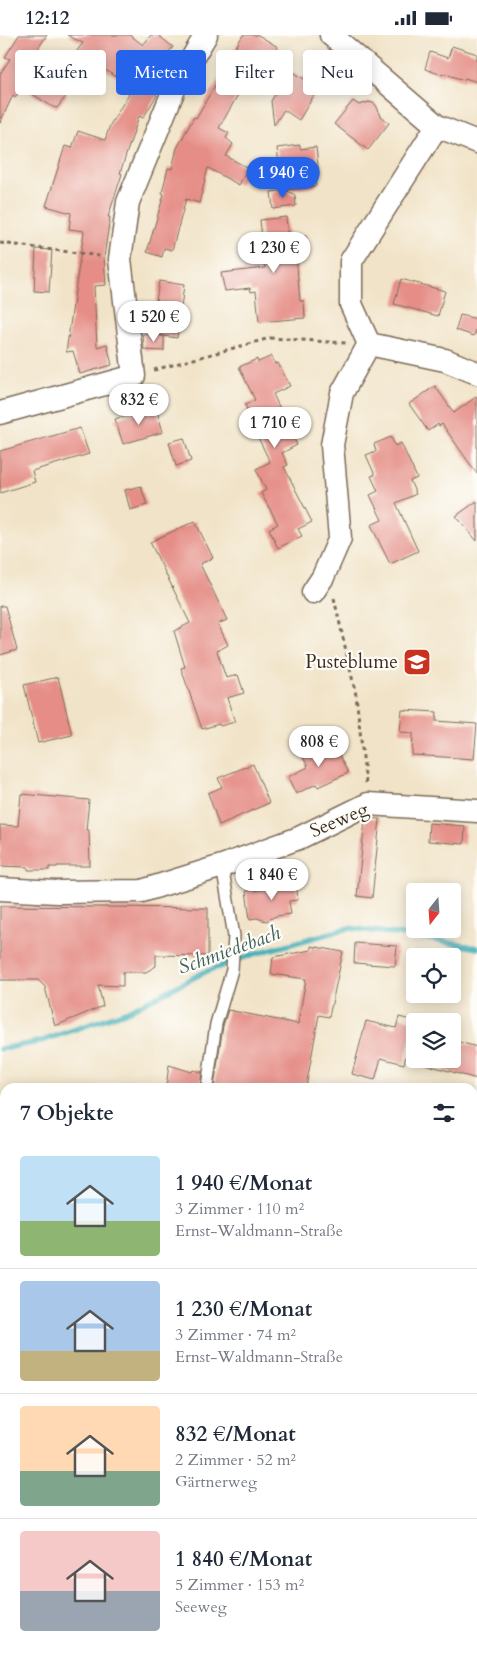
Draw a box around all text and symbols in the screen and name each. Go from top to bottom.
text: 12:12 [25,5,69,31]
chip: Kaufen [15,50,106,95]
chip: Mieten [116,50,206,95]
chip: Filter [216,50,293,95]
chip: Neu [303,50,372,95]
pin: 1 940 € [237,156,329,199]
text: 1 940 € [258,162,308,184]
pin: 1 230 € [228,231,320,274]
text: 1 230 € [249,237,299,259]
pin: 1 520 € [108,301,200,343]
text: 1 520 € [129,306,179,328]
pin: 832 € [104,383,174,426]
text: 832 € [120,389,158,411]
pin: 1 710 € [229,407,321,449]
text: 1 710 € [250,412,300,434]
school or university icon: Pusteblume [402,647,432,677]
place label: Pusteblume [305,649,398,675]
pin: 808 € [284,725,354,768]
text: 808 € [300,731,338,753]
street label: Seeweg [306,796,373,844]
pin: 1 840 € [226,859,318,901]
text: 1 840 € [247,864,297,886]
north arrow [406,883,461,937]
map controls [406,883,461,1068]
water label: Schmiedebach [174,919,284,981]
button: locate [406,948,461,1003]
button: layers [406,1013,461,1068]
text: 7 Objekte [20,1099,114,1128]
icon: filters [430,1099,458,1127]
text: 1 940 €/Monat [175,1169,312,1198]
icon: home [60,1176,120,1236]
text: 3 Zimmer · 110 m² [175,1198,304,1220]
text: Ernst-Waldmann-Straße [175,1220,343,1242]
text: 1 230 €/Monat [175,1295,312,1324]
icon: home [60,1301,120,1361]
text: 3 Zimmer · 74 m² [175,1324,296,1346]
text: Ernst-Waldmann-Straße [175,1346,343,1368]
text: 832 €/Monat [175,1420,296,1449]
icon: home [60,1426,120,1486]
text: 2 Zimmer · 52 m² [175,1449,296,1471]
text: Gärtnerweg [175,1471,257,1493]
text: 1 840 €/Monat [175,1545,312,1574]
icon: home [60,1551,120,1611]
text: 5 Zimmer · 153 m² [175,1574,304,1596]
text: Seeweg [175,1596,227,1618]

